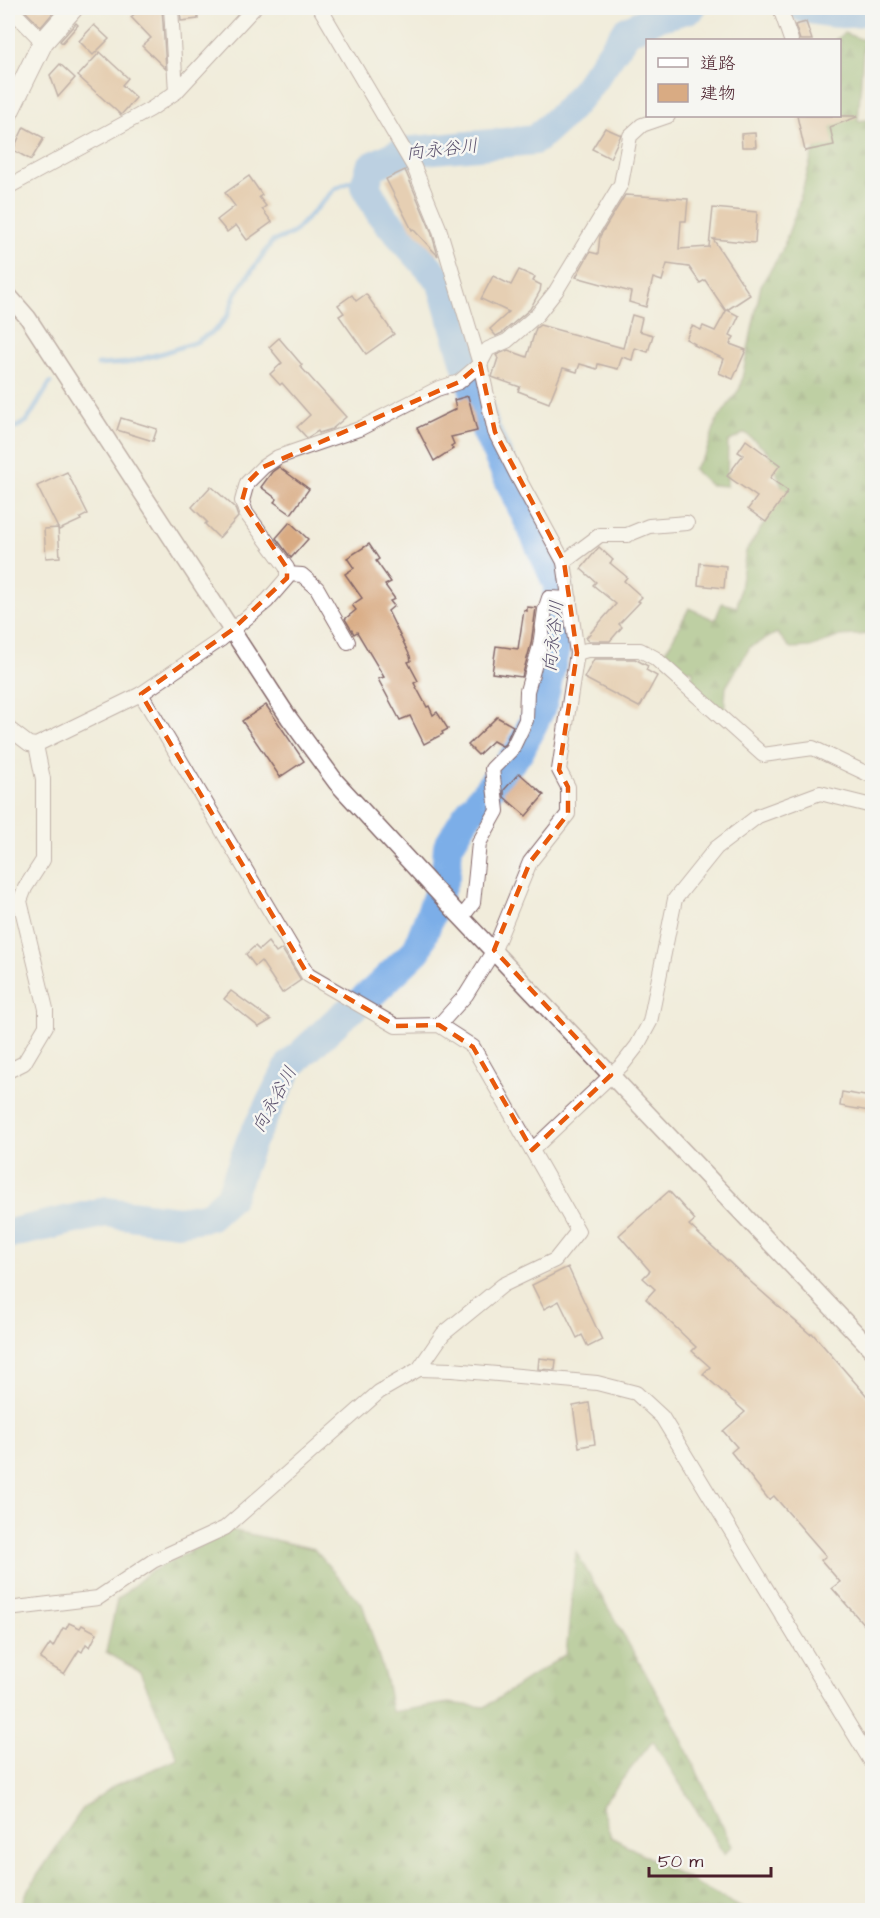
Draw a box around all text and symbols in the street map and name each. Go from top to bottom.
legend [646,39,841,117]
text: 道路 [700,51,736,76]
text: 建物 [700,81,736,106]
water label: 向永谷川 [405,133,479,166]
water label: 向永谷川 [537,599,570,673]
water label: 向永谷川 [246,1062,303,1137]
scale bar [649,1840,770,1878]
text: 50 m [658,1849,703,1874]

